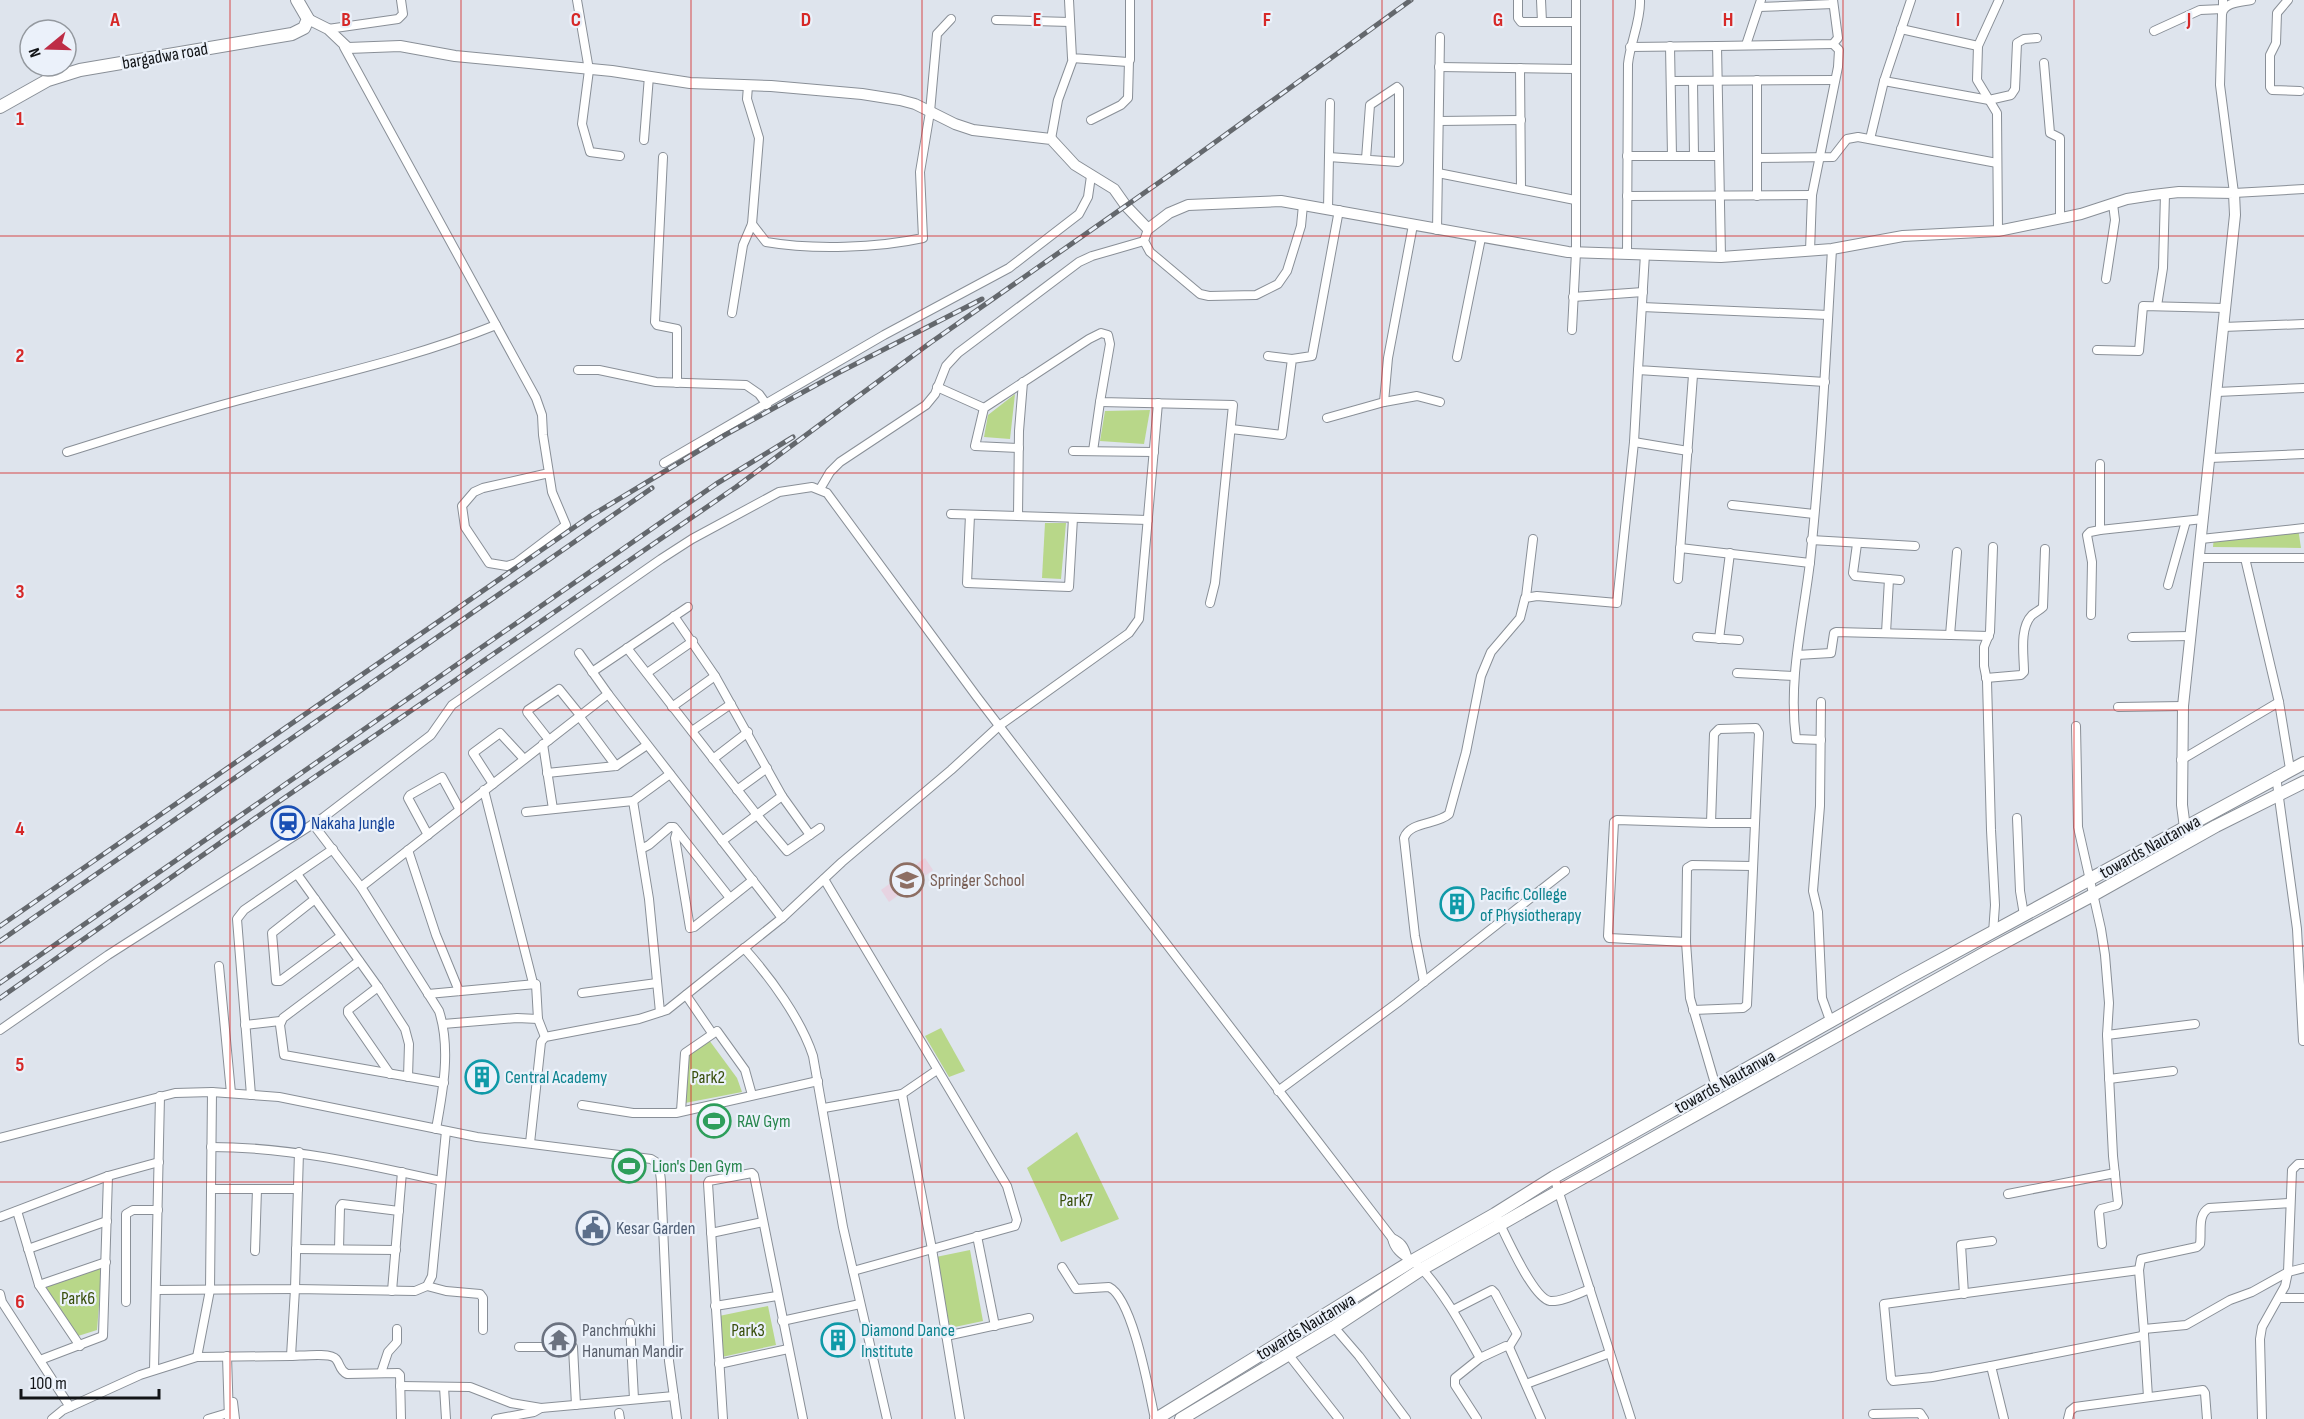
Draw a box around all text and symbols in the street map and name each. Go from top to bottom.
text: A [109,8,120,32]
text: B [341,8,351,32]
text: C [571,8,581,32]
text: D [801,8,811,32]
text: E [1033,8,1041,32]
text: F [1263,8,1271,32]
text: G [1493,8,1503,32]
text: H [1723,8,1733,32]
text: I [1956,8,1960,32]
text: J [2186,8,2191,32]
north arrow [18,18,78,78]
street label: bargadwa road [120,38,210,74]
text: N [25,45,46,60]
text: 1 [16,107,24,131]
text: 2 [16,344,24,368]
text: 3 [16,580,25,604]
station icon: Nakaha Jungle [270,805,306,841]
street label: towards Nautanwa [2096,811,2204,883]
place label: Nakaha Jungle [311,813,395,834]
text: 4 [15,817,25,841]
school or university icon: Springer School [889,862,925,898]
place label: Springer School [930,870,1025,891]
place label: Pacific College of Physiotherapy [1480,884,1581,926]
building icon: Pacific College of Physiotherapy [1439,886,1475,922]
street label: towards Nautanwa [1671,1046,1779,1118]
text: 5 [16,1053,25,1077]
building icon: Central Academy [464,1059,500,1095]
place label: Central Academy [505,1067,607,1088]
park label: Park2 [691,1067,725,1088]
sports icon: RAV Gym [696,1103,732,1139]
place label: RAV Gym [737,1111,791,1132]
sports icon: Lion's Den Gym [611,1148,647,1184]
place label: Lion's Den Gym [652,1156,743,1177]
park label: Park7 [1059,1190,1094,1211]
public building icon: Kesar Garden [575,1210,611,1246]
place label: Kesar Garden [616,1218,696,1239]
park label: Park6 [61,1288,95,1309]
street label: towards Nautanwa [1253,1289,1359,1365]
text: 6 [15,1290,25,1314]
place label: Panchmukhi Hanuman Mandir [582,1320,684,1362]
park label: Park3 [731,1320,765,1341]
place label: Diamond Dance Institute [861,1320,955,1362]
temple icon: Panchmukhi Hanuman Mandir [541,1322,577,1358]
building icon: Diamond Dance Institute [820,1322,856,1358]
scale bar [21,1362,159,1400]
text: 100 m [30,1373,67,1394]

